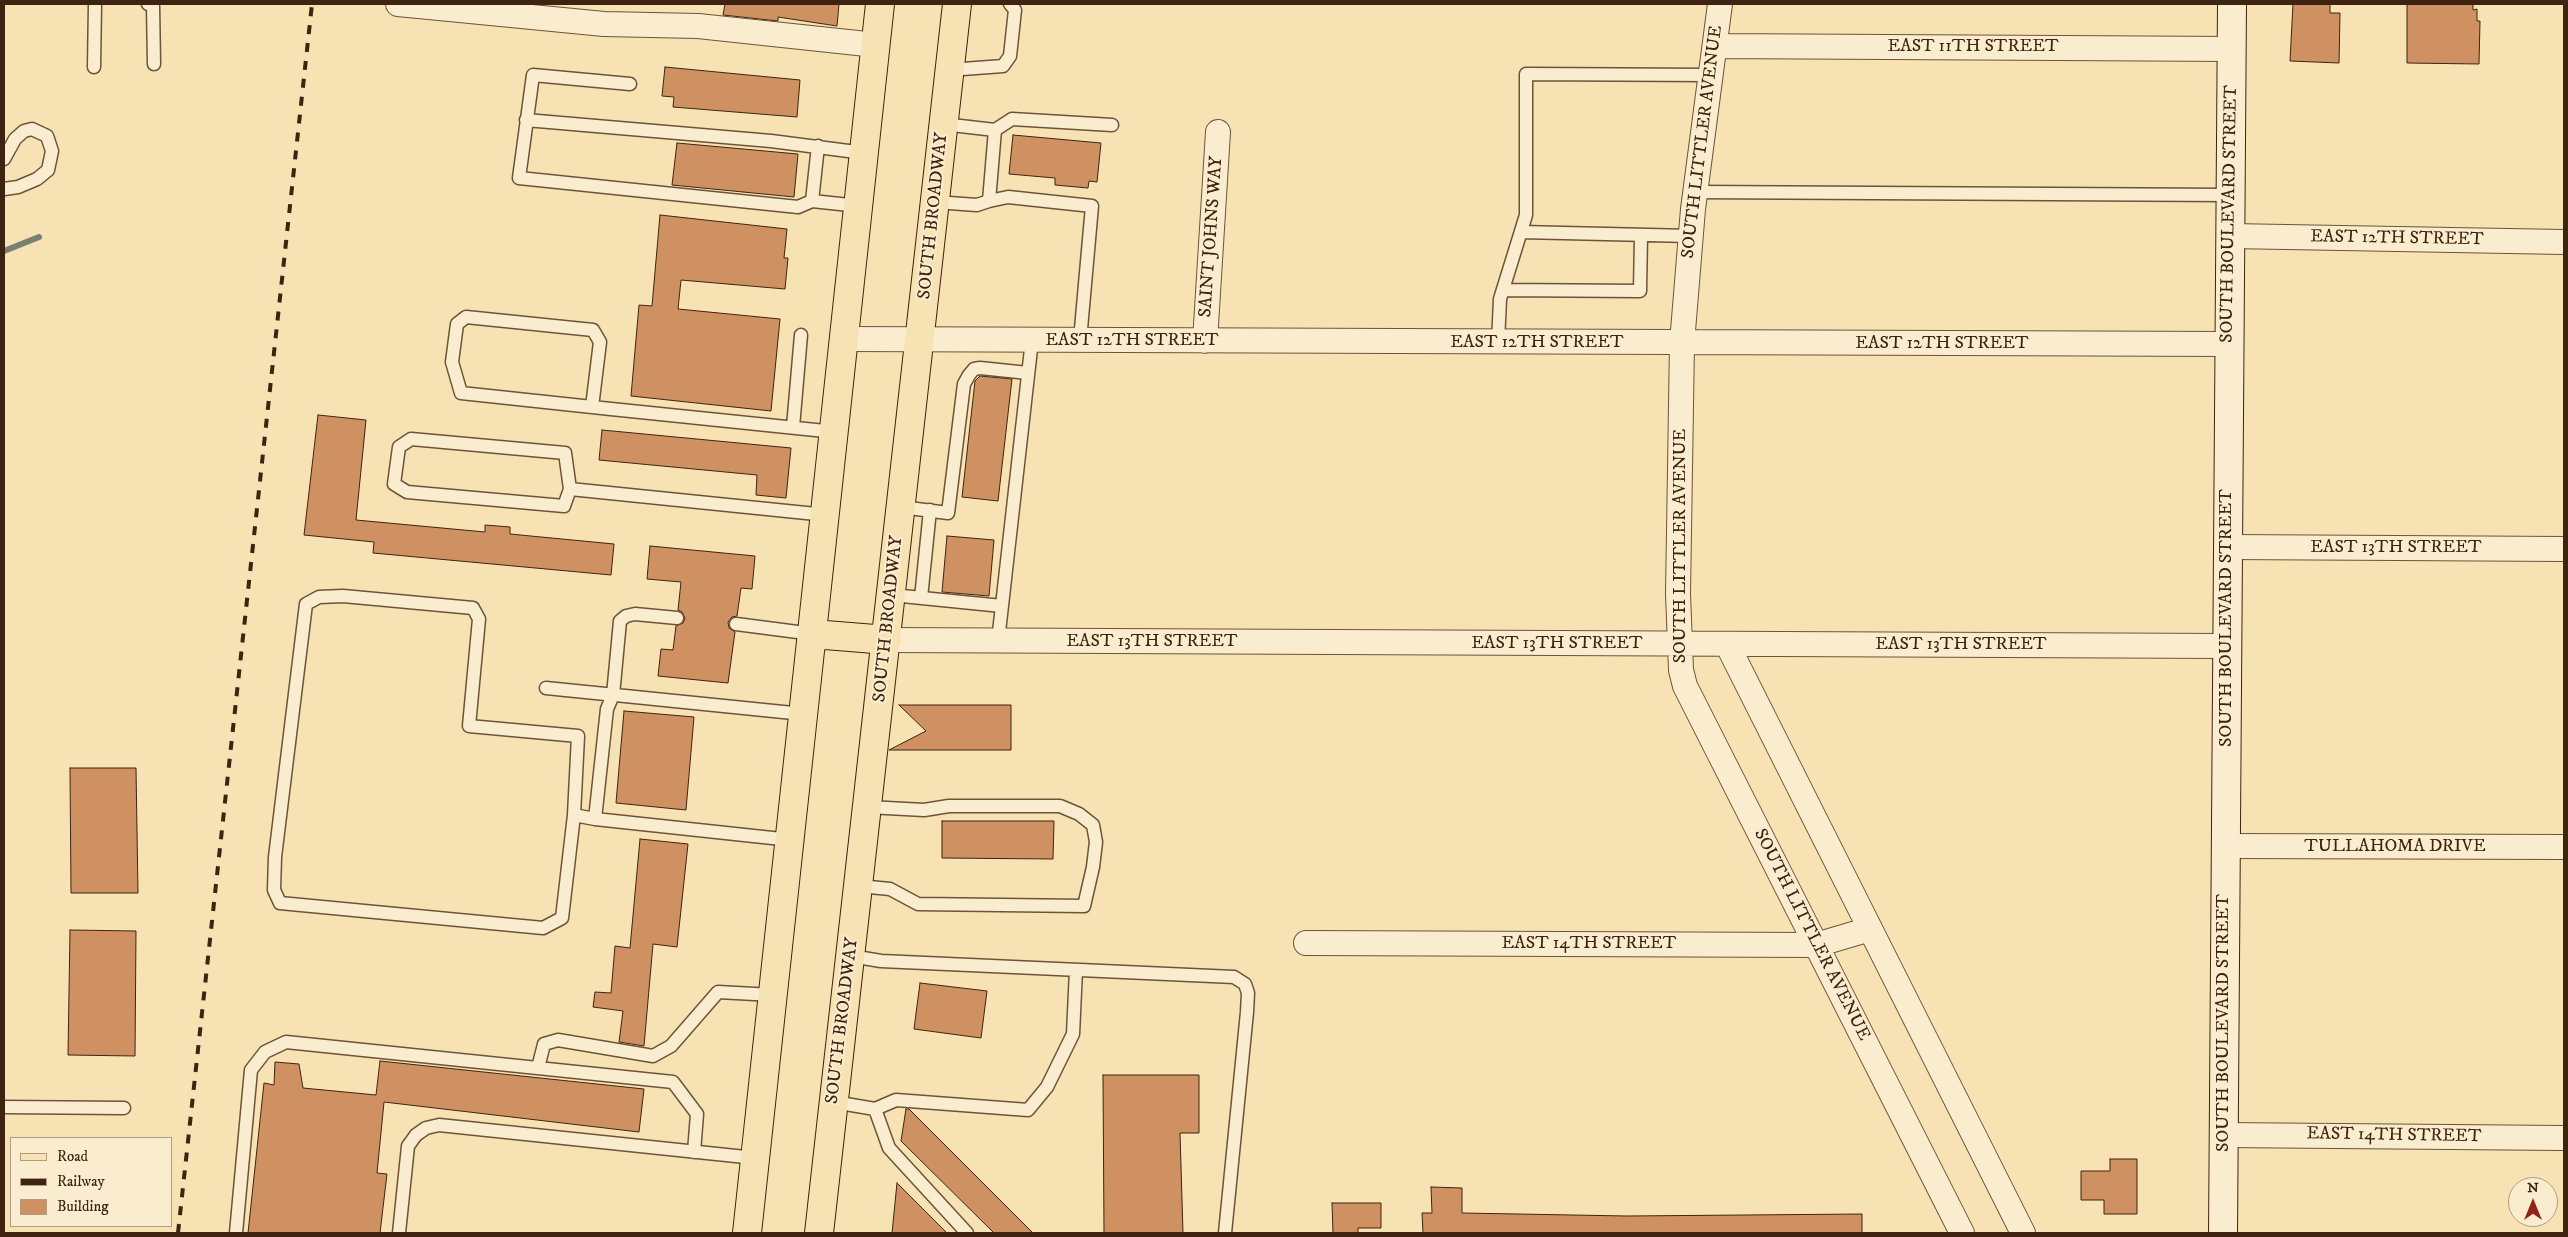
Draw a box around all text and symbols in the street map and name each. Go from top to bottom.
street label: SOUTH LITTLER AVENUE [1678,24,1728,260]
street label: EAST 11TH STREET [1887,36,2059,58]
street label: SOUTH BOULEVARD STREET [2217,85,2243,343]
street label: SOUTH BROADWAY [915,132,953,300]
street label: SAINT JOHNS WAY [1196,156,1228,318]
street label: EAST 12TH STREET [2310,227,2484,251]
street label: EAST 12TH STREET [1045,330,1219,352]
street label: EAST 12TH STREET [1450,332,1624,354]
street label: EAST 12TH STREET [1855,333,2029,355]
street label: SOUTH LITTLER AVENUE [1670,429,1692,663]
street label: SOUTH BOULEVARD STREET [2216,489,2238,747]
street label: SOUTH BROADWAY [870,535,908,703]
street label: EAST 13TH STREET [2310,537,2482,559]
street label: EAST 13TH STREET [1066,631,1238,653]
street label: EAST 13TH STREET [1471,633,1643,655]
street label: EAST 13TH STREET [1875,634,2047,656]
street label: SOUTH LITTLER AVENUE [1748,826,1874,1044]
street label: TULLAHOMA DRIVE [2304,836,2486,858]
street label: SOUTH BOULEVARD STREET [2213,894,2235,1152]
street label: EAST 14TH STREET [1502,933,1676,955]
street label: SOUTH BROADWAY [822,937,864,1105]
street label: EAST 14TH STREET [2306,1124,2482,1148]
legend [10,1137,172,1227]
text: Road [57,1147,88,1166]
text: Railway [57,1172,105,1191]
north arrow [2508,1177,2558,1227]
text: N [2527,1179,2539,1197]
text: Building [57,1197,109,1216]

